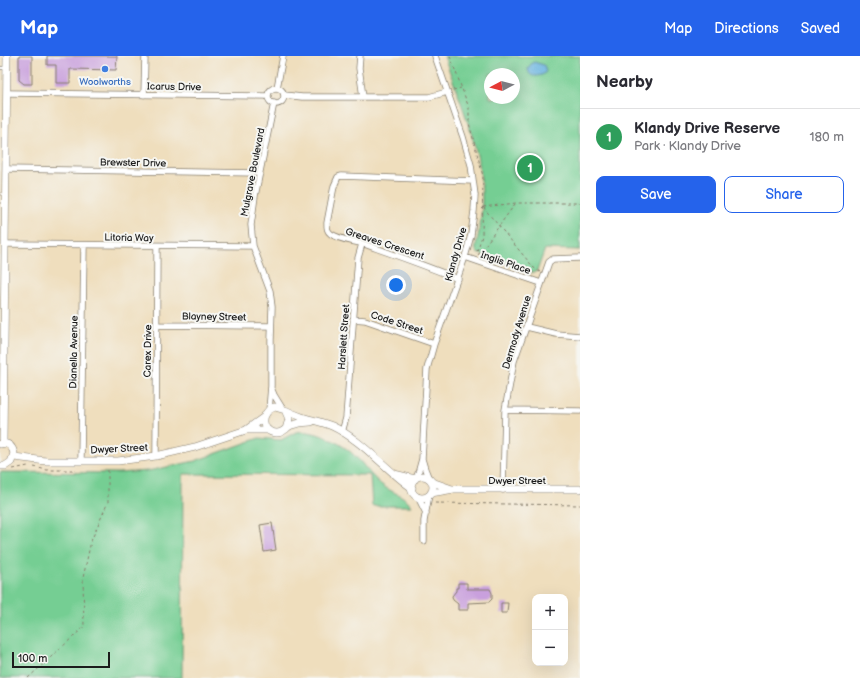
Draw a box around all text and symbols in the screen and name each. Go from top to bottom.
text: Map [20,17,58,40]
text: Map [664,20,692,37]
text: Directions [714,20,779,37]
text: Saved [801,20,840,37]
marker: Woolworths [100,64,110,74]
north arrow [484,68,520,104]
text: Nearby [596,72,653,92]
place label: Woolworths [79,76,131,88]
street label: Icarus Drive [147,81,201,93]
text: Klandy Drive Reserve [634,119,780,138]
street label: Mulgrave Boulevard [238,127,268,218]
text: 1 [606,129,612,145]
text: 180 m [809,129,844,145]
text: Park · Klandy Drive [634,138,741,154]
pin: 1 [517,153,543,183]
street label: Brewster Drive [100,156,166,170]
button: Save [596,176,716,213]
button: Share [724,176,844,213]
street label: Greaves Crescent [344,226,426,262]
street label: Klandy Drive [443,226,469,283]
street label: Litoria Way [104,232,154,244]
street label: Inglis Place [479,249,532,277]
your location [386,275,406,295]
street label: Dermody Avenue [500,294,534,371]
street label: Harslett Street [336,304,352,370]
street label: Code Street [369,309,424,337]
street label: Blayney Street [182,310,246,324]
street label: Dianella Avenue [67,315,81,389]
street label: Carex Drive [142,324,154,378]
street label: Dwyer Street [90,441,148,457]
street label: Dwyer Street [488,475,546,487]
map controls [532,594,568,666]
button: + [532,594,568,630]
button: − [532,630,568,666]
scale bar [12,650,110,669]
text: 100 m [18,652,47,665]

